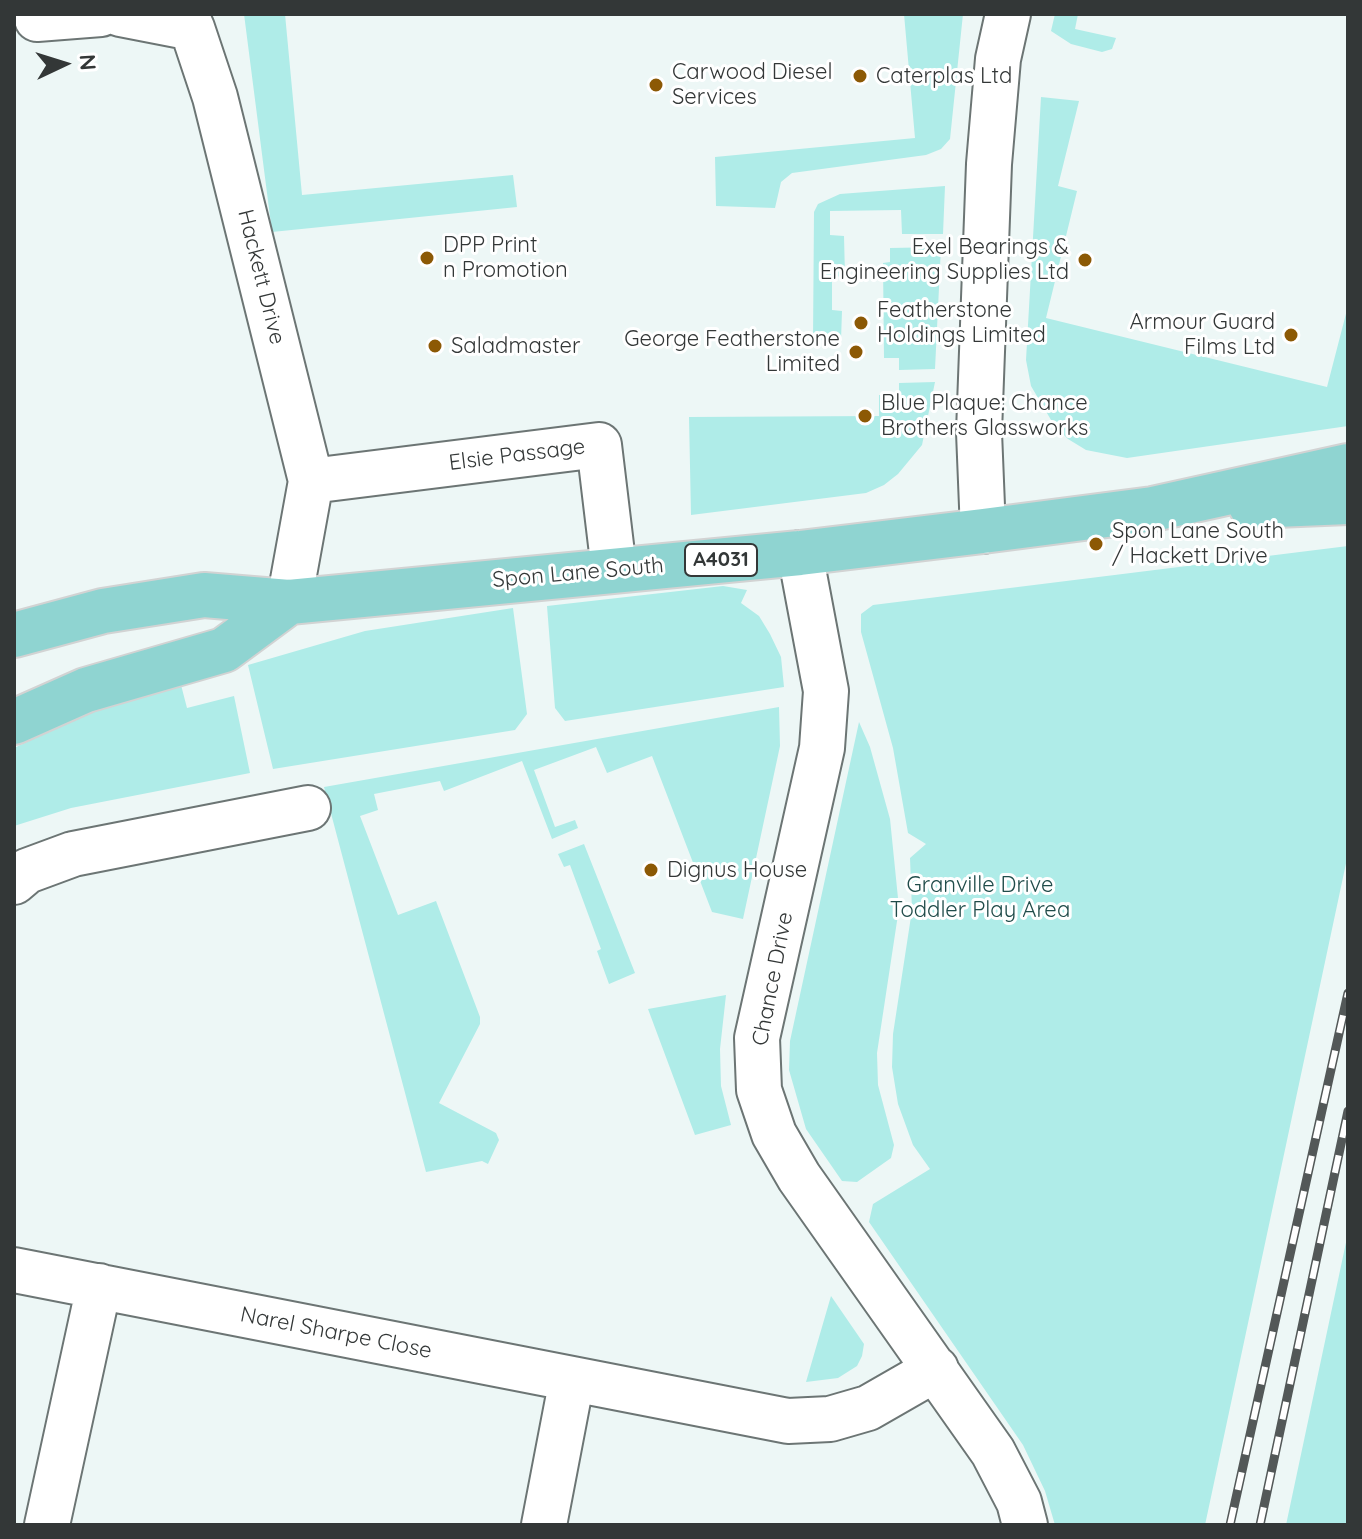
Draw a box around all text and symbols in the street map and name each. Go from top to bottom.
north arrow [24,24,104,104]
text: N [73,53,102,71]
place label: Carwood Diesel Services [672,59,832,110]
place label: Caterplas Ltd [876,63,1012,89]
marker: Caterplas Ltd [851,67,869,85]
marker: Carwood Diesel Services [647,76,665,94]
street label: Hackett Drive [231,207,291,347]
place label: DPP Print n Promotion [443,232,568,284]
place label: Exel Bearings & Engineering Supplies Ltd [820,234,1069,286]
marker: DPP Print n Promotion [418,249,436,267]
marker: Exel Bearings & Engineering Supplies Ltd [1076,251,1094,269]
place label: Featherstone Holdings Limited [877,297,1046,348]
place label: Armour Guard Films Ltd [1129,309,1275,360]
marker: Featherstone Holdings Limited [852,314,870,332]
place label: George Featherstone Limited [624,326,840,378]
marker: Armour Guard Films Ltd [1282,326,1300,344]
place label: Saladmaster [451,333,580,359]
marker: Saladmaster [426,337,444,355]
marker: George Featherstone Limited [847,343,865,361]
place label: Blue Plaque: Chance Brothers Glassworks [881,390,1088,442]
marker: Blue Plaque: Chance Brothers Glassworks [856,407,874,425]
street label: Elsie Passage [447,434,587,476]
place label: Spon Lane South / Hackett Drive [1112,518,1284,570]
marker: Spon Lane South / Hackett Drive [1087,535,1105,553]
road number: A4031 [685,544,757,576]
street label: Spon Lane South [491,552,665,594]
place label: Dignus House [667,857,807,883]
marker: Dignus House [642,861,660,879]
park label: Granville Drive Toddler Play Area [890,872,1070,924]
street label: Chance Drive [747,910,799,1048]
street label: Narel Sharpe Close [238,1301,434,1365]

